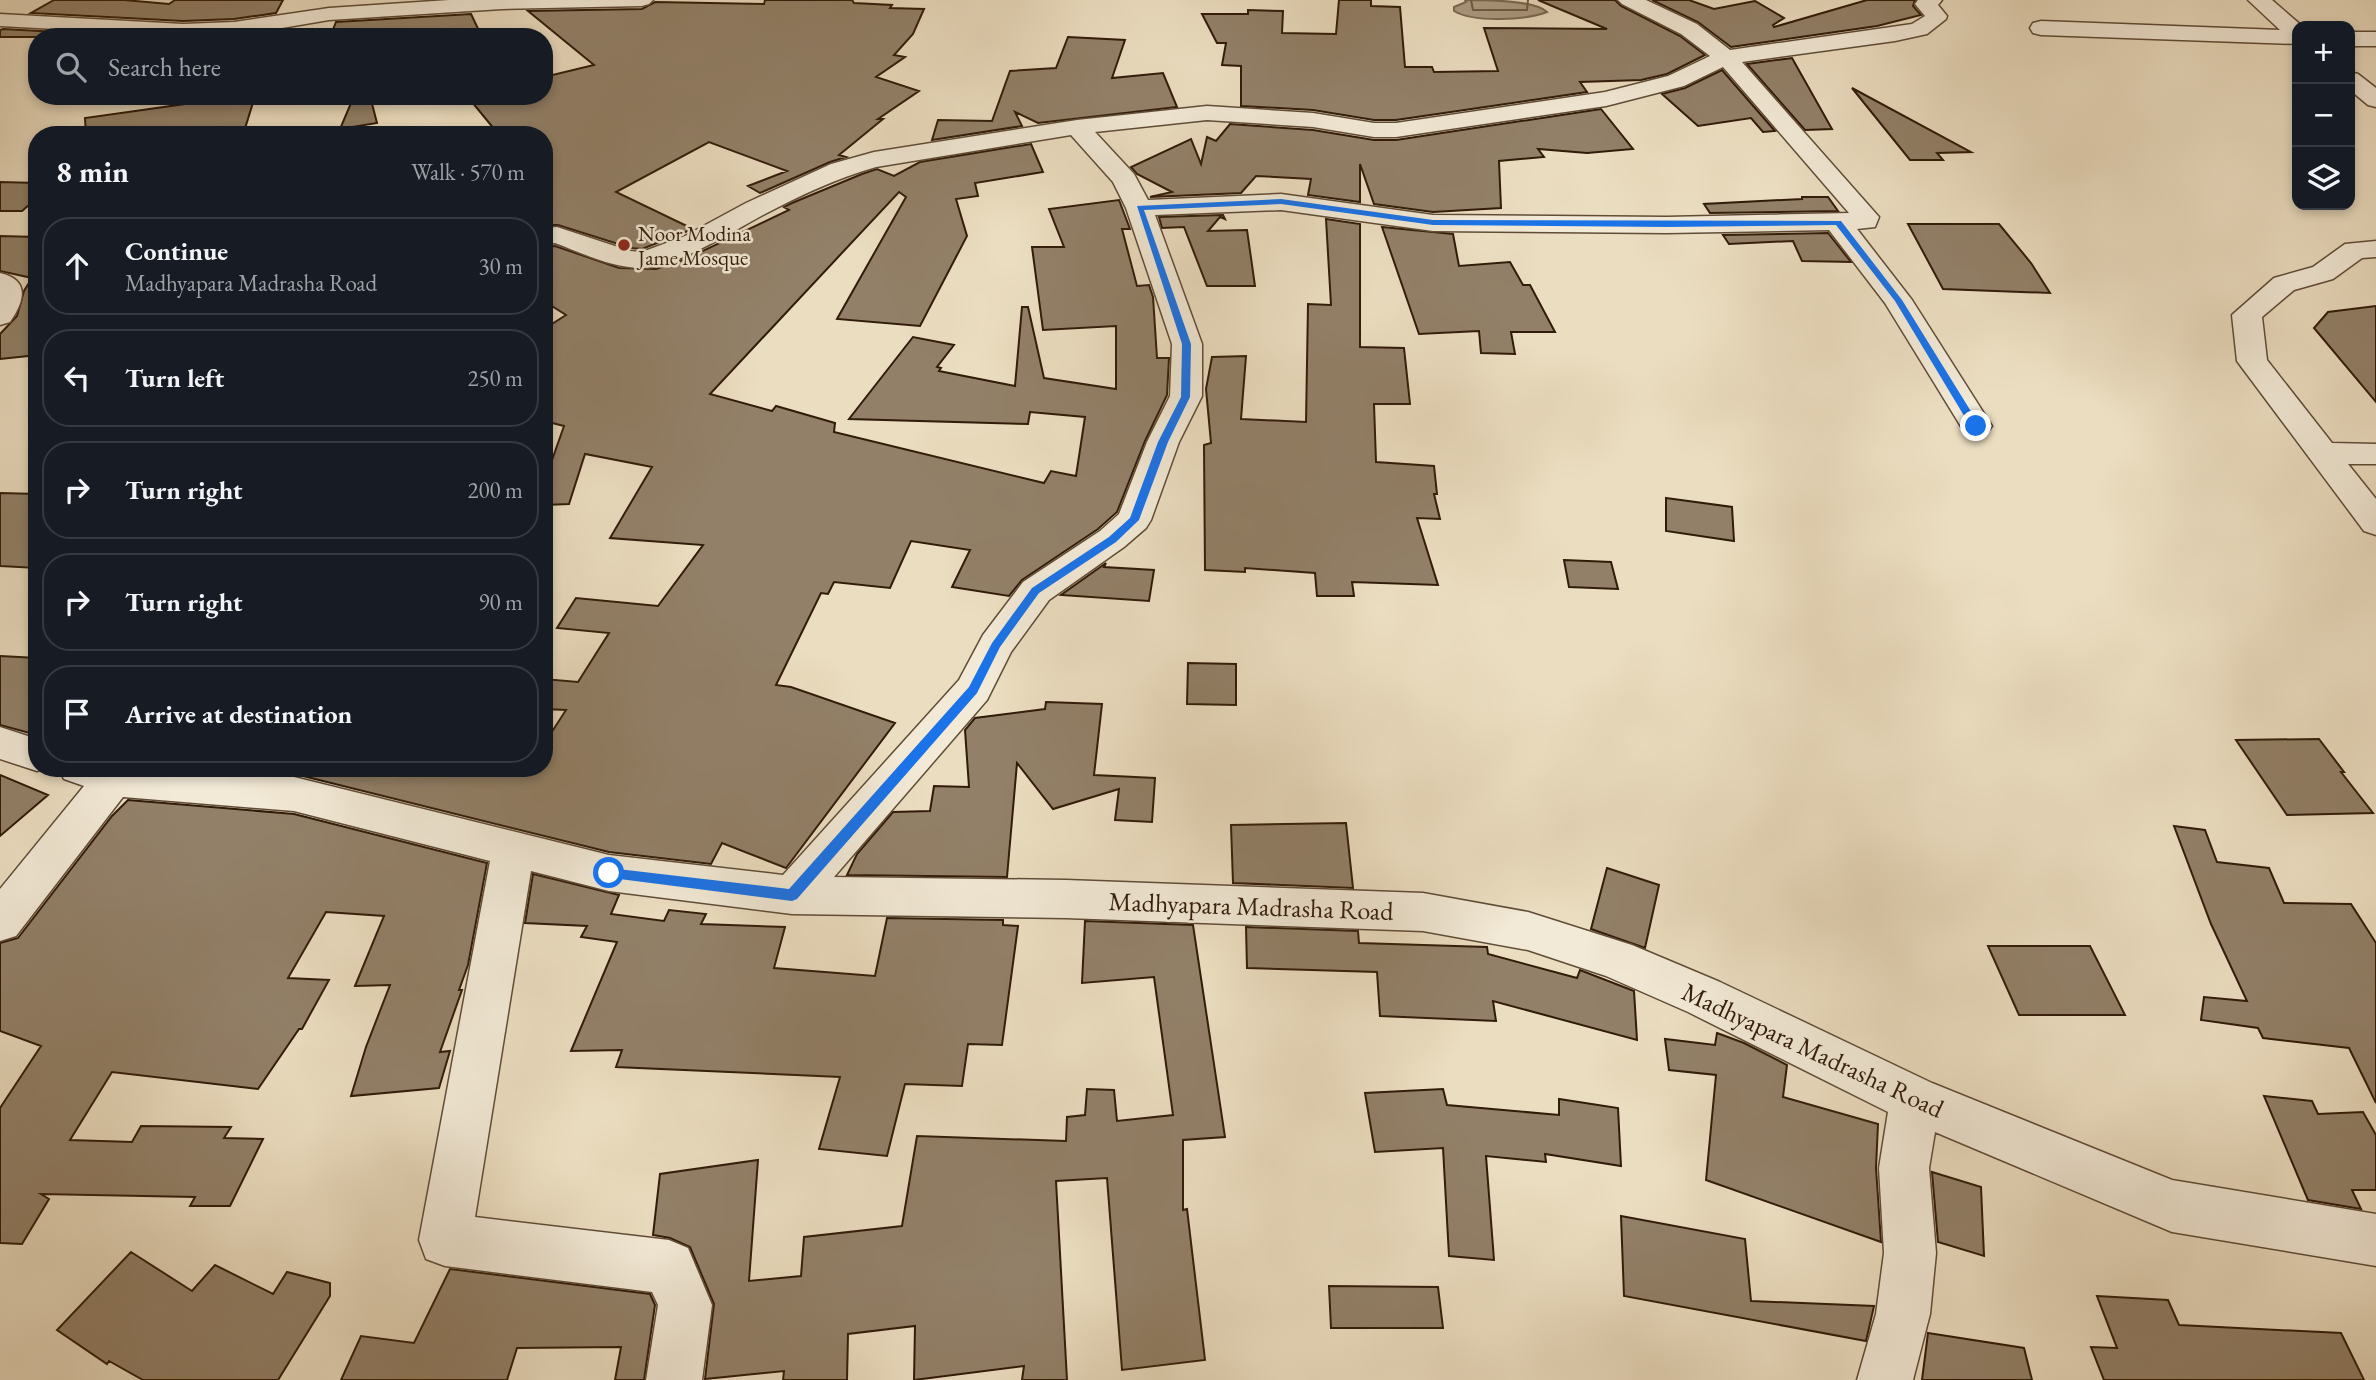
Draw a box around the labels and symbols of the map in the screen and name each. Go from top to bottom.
place label: Noor Modina Jame Mosque [636,220,751,271]
marker: Noor Modina Jame Mosque [616,237,632,253]
route end [1960,410,1991,441]
route start [593,857,624,888]
street label: Madhyapara Madrasha Road [1108,884,1395,928]
street label: Madhyapara Madrasha Road [1677,974,1950,1126]

